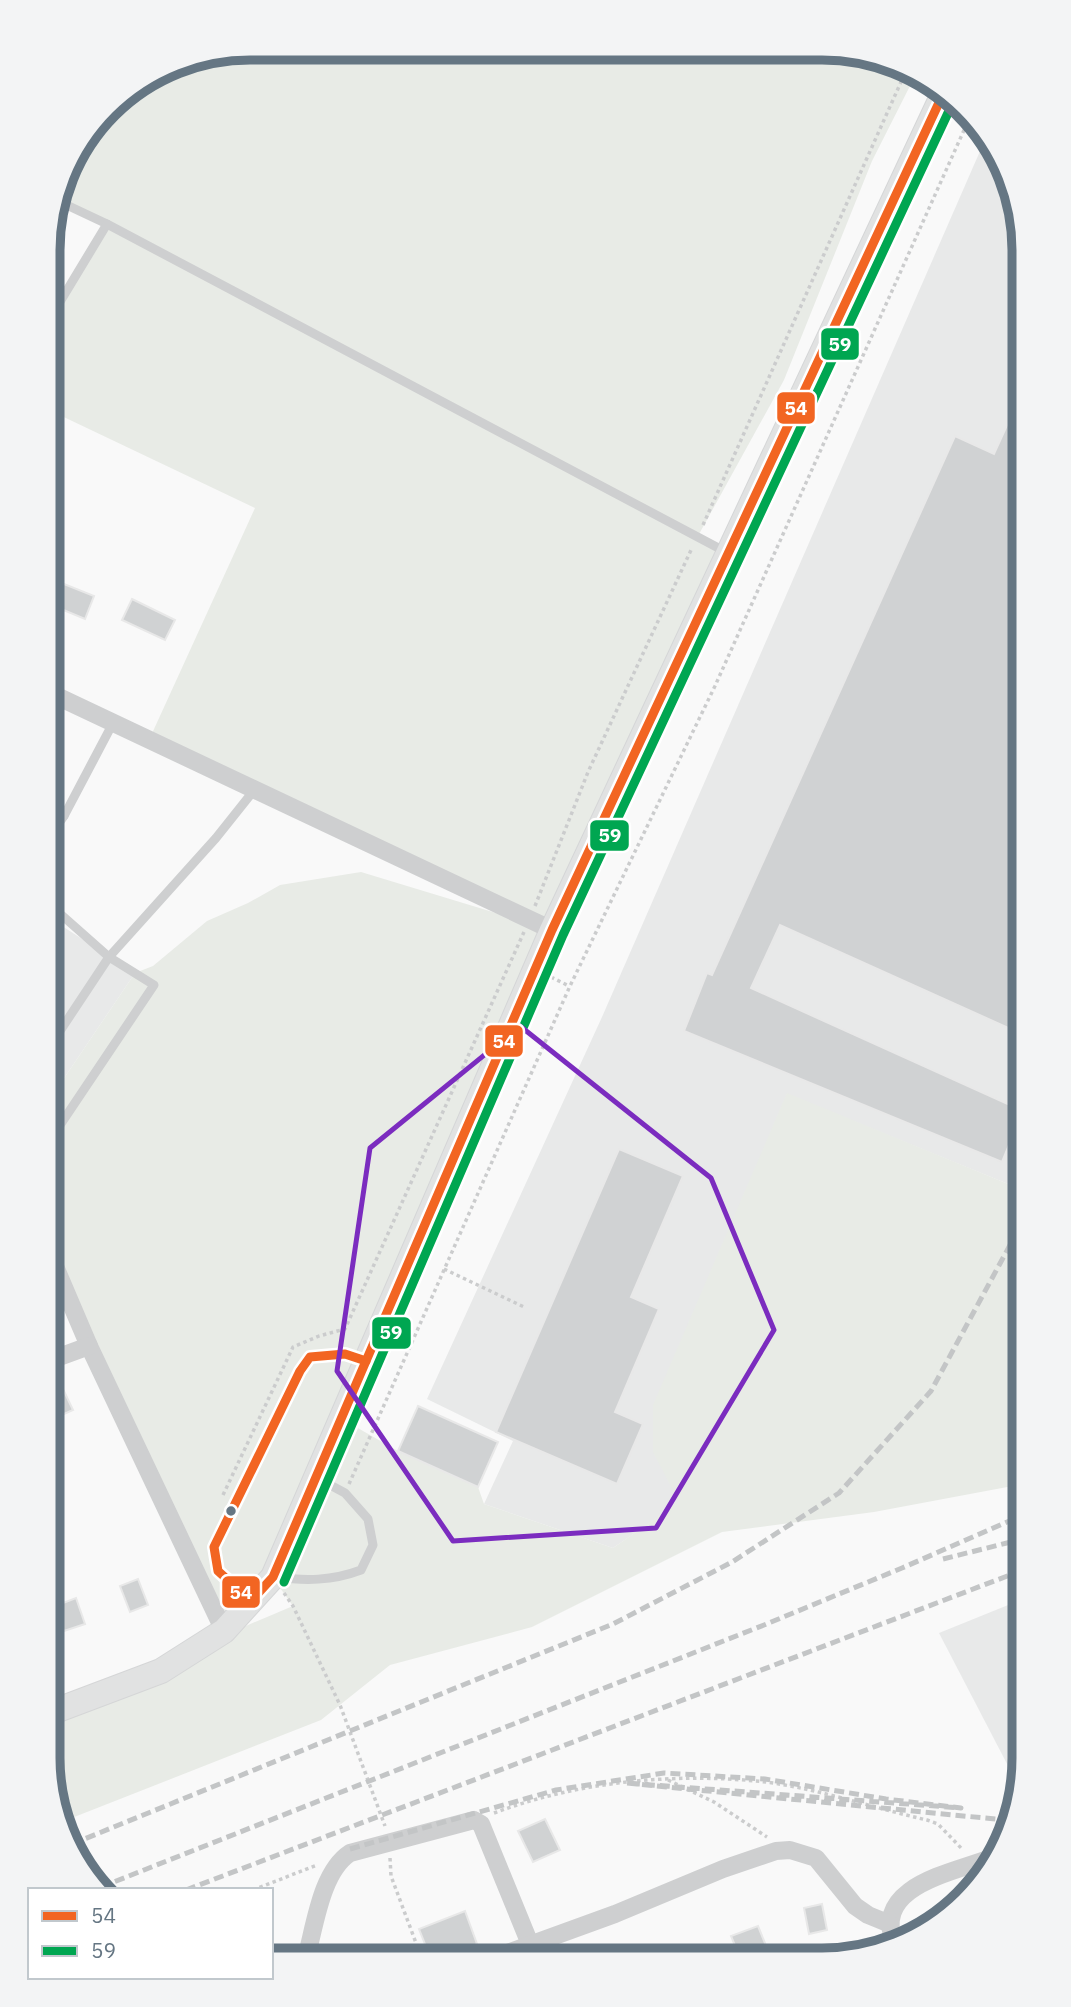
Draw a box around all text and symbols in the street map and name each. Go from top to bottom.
line badge: 59 [820,327,860,361]
text: 59 [829,332,851,356]
line badge: 54 [776,391,816,425]
text: 54 [785,396,807,420]
line badge: 59 [589,819,630,852]
text: 59 [599,823,621,847]
line badge: 54 [484,1024,524,1058]
text: 54 [493,1029,515,1053]
line badge: 59 [371,1316,412,1350]
text: 59 [380,1320,402,1344]
unlabelled marker [224,1504,238,1518]
line badge: 54 [221,1575,261,1609]
text: 54 [230,1580,252,1604]
legend [28,1888,273,1979]
text: 54 [91,1901,116,1929]
text: 59 [91,1936,116,1964]

